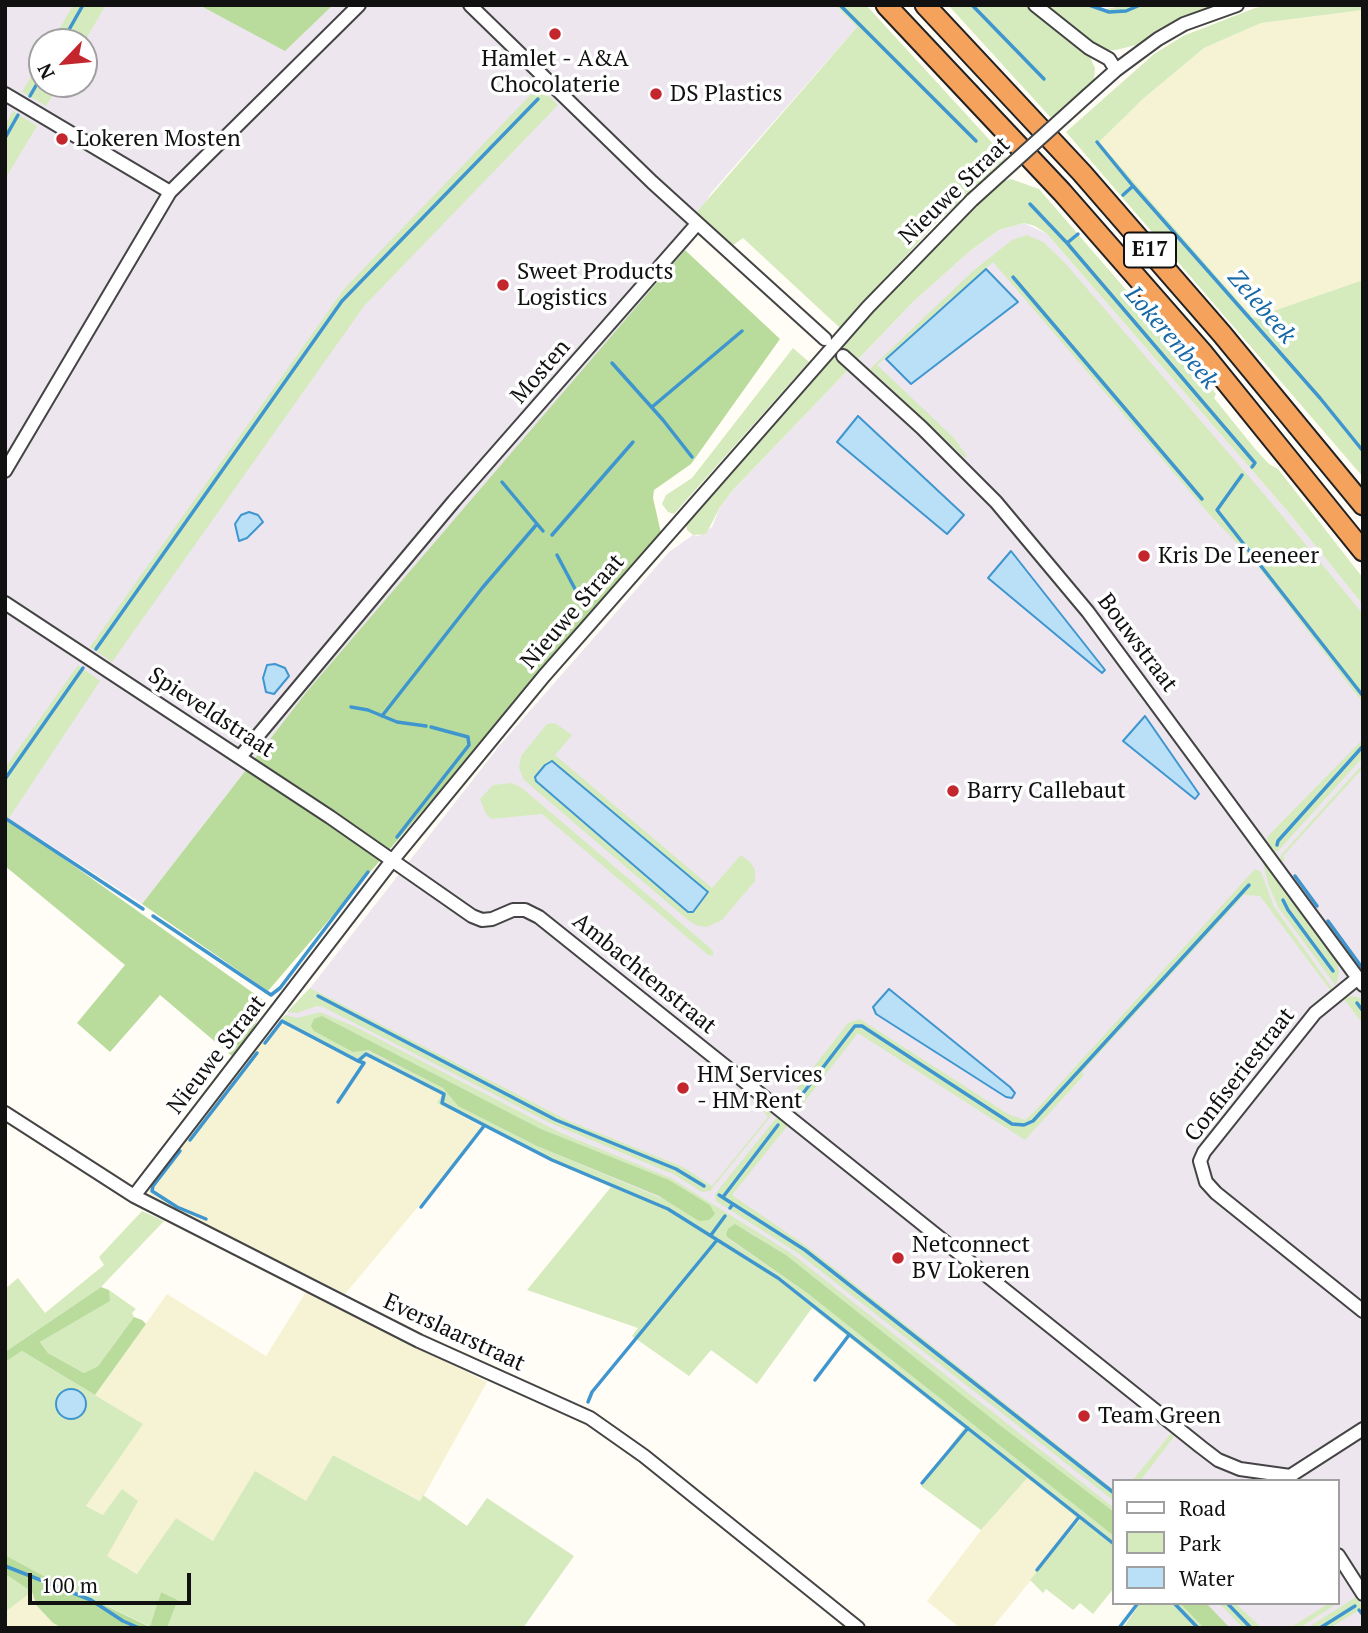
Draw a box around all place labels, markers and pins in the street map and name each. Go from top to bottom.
marker: Hamlet - A&A Chocolaterie [547,26,563,42]
place label: Hamlet - A&A Chocolaterie [481,45,629,99]
place label: DS Plastics [670,80,783,108]
marker: DS Plastics [648,86,664,102]
place label: Lokeren Mosten [76,125,241,153]
marker: Lokeren Mosten [54,131,70,147]
place label: Sweet Products Logistics [517,258,673,312]
marker: Sweet Products Logistics [495,277,511,293]
place label: Kris De Leeneer [1158,542,1319,570]
marker: Kris De Leeneer [1136,548,1152,564]
place label: Barry Callebaut [967,777,1126,805]
marker: Barry Callebaut [945,783,961,799]
place label: HM Services - HM Rent [697,1061,823,1115]
marker: HM Services - HM Rent [675,1080,691,1096]
place label: Netconnect BV Lokeren [912,1231,1030,1285]
marker: Netconnect BV Lokeren [890,1250,906,1266]
place label: Team Green [1098,1402,1221,1430]
marker: Team Green [1076,1408,1092,1424]

